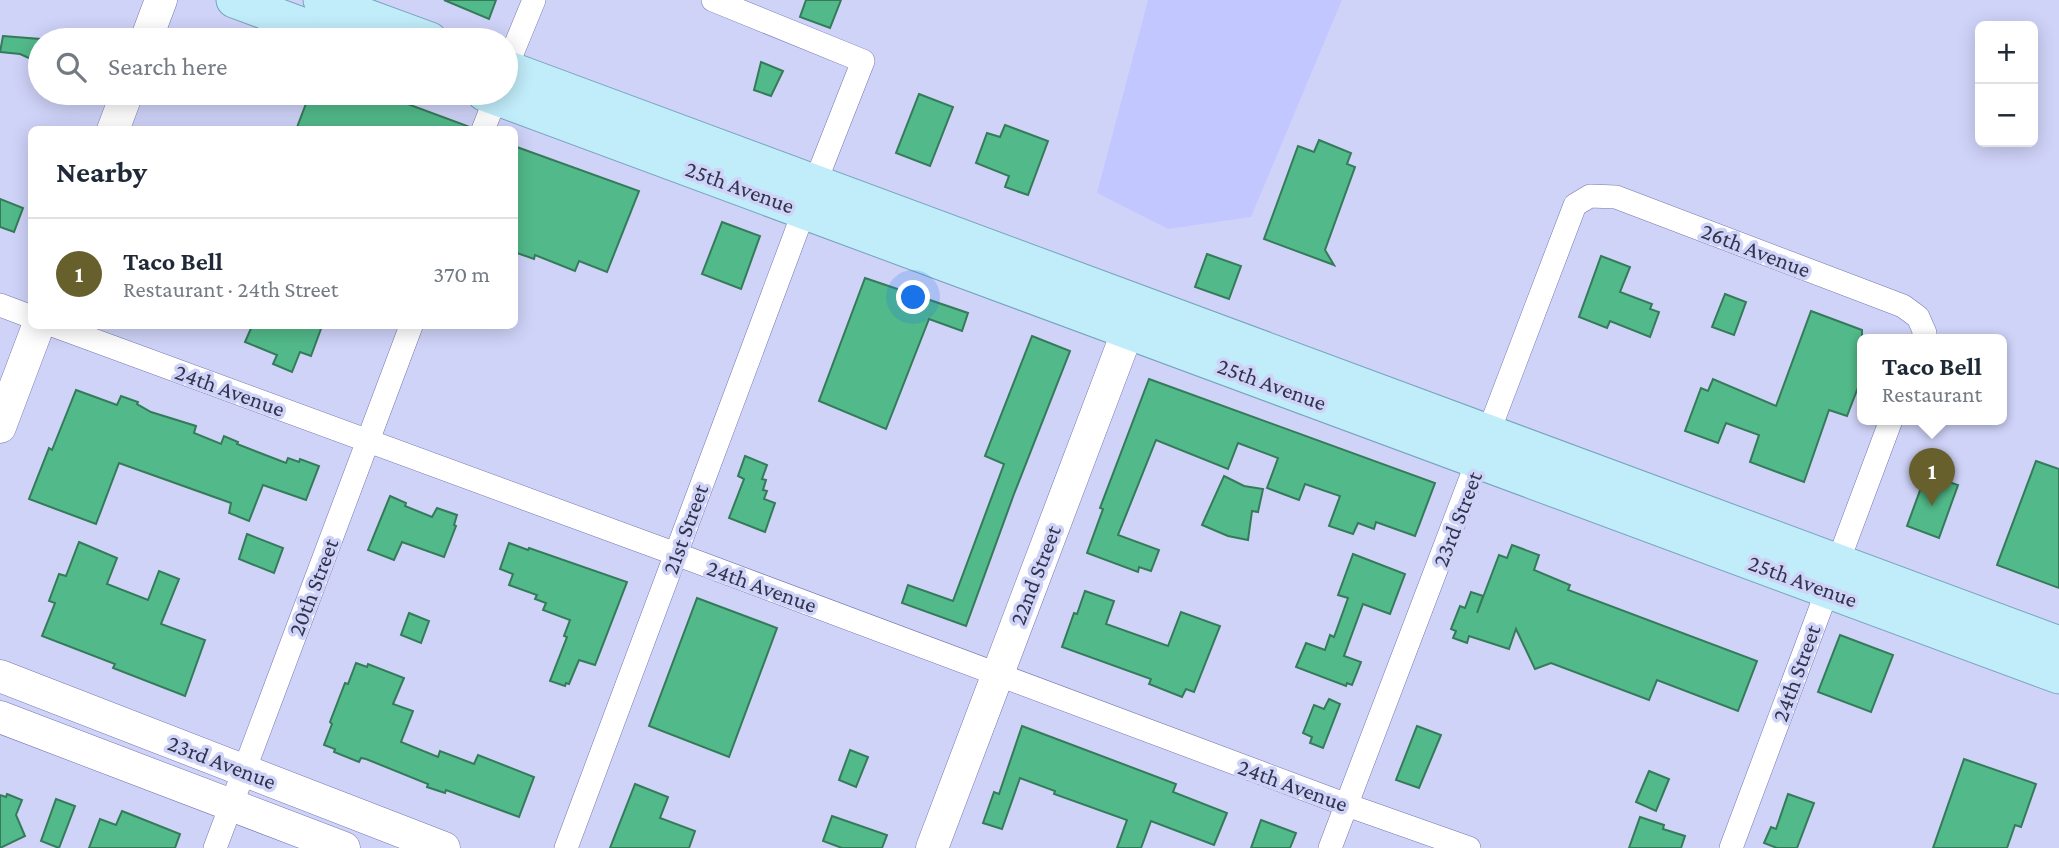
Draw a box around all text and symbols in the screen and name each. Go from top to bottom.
map controls [1975,21,2038,147]
button: + [1975,21,2038,84]
search box [28,28,518,105]
icon: search [52,48,90,86]
text: Search here [108,52,227,81]
button: − [1975,84,2038,147]
text: Nearby [56,155,147,188]
street label: 25th Avenue [682,155,798,219]
street label: 26th Avenue [1698,217,1814,283]
text: Taco Bell [123,247,223,276]
text: 1 [75,261,83,287]
text: 370 m [433,261,490,287]
text: Restaurant · 24th Street [123,276,338,302]
your location [896,280,930,314]
popup [1857,334,2007,425]
street label: 25th Avenue [1214,352,1330,416]
text: Taco Bell [1882,352,1982,381]
street label: 24th Avenue [172,358,288,422]
text: Restaurant [1882,381,1982,407]
pin: 1 [1909,448,1955,506]
street label: 23rd Street [1427,467,1487,570]
street label: 21st Street [657,480,713,577]
street label: 22nd Street [1004,521,1066,628]
street label: 20th Street [283,534,344,639]
street label: 25th Avenue [1745,549,1861,613]
street label: 24th Avenue [704,554,820,618]
street label: 24th Street [1767,621,1826,725]
street label: 23rd Avenue [164,729,280,795]
street label: 24th Avenue [1235,753,1351,817]

